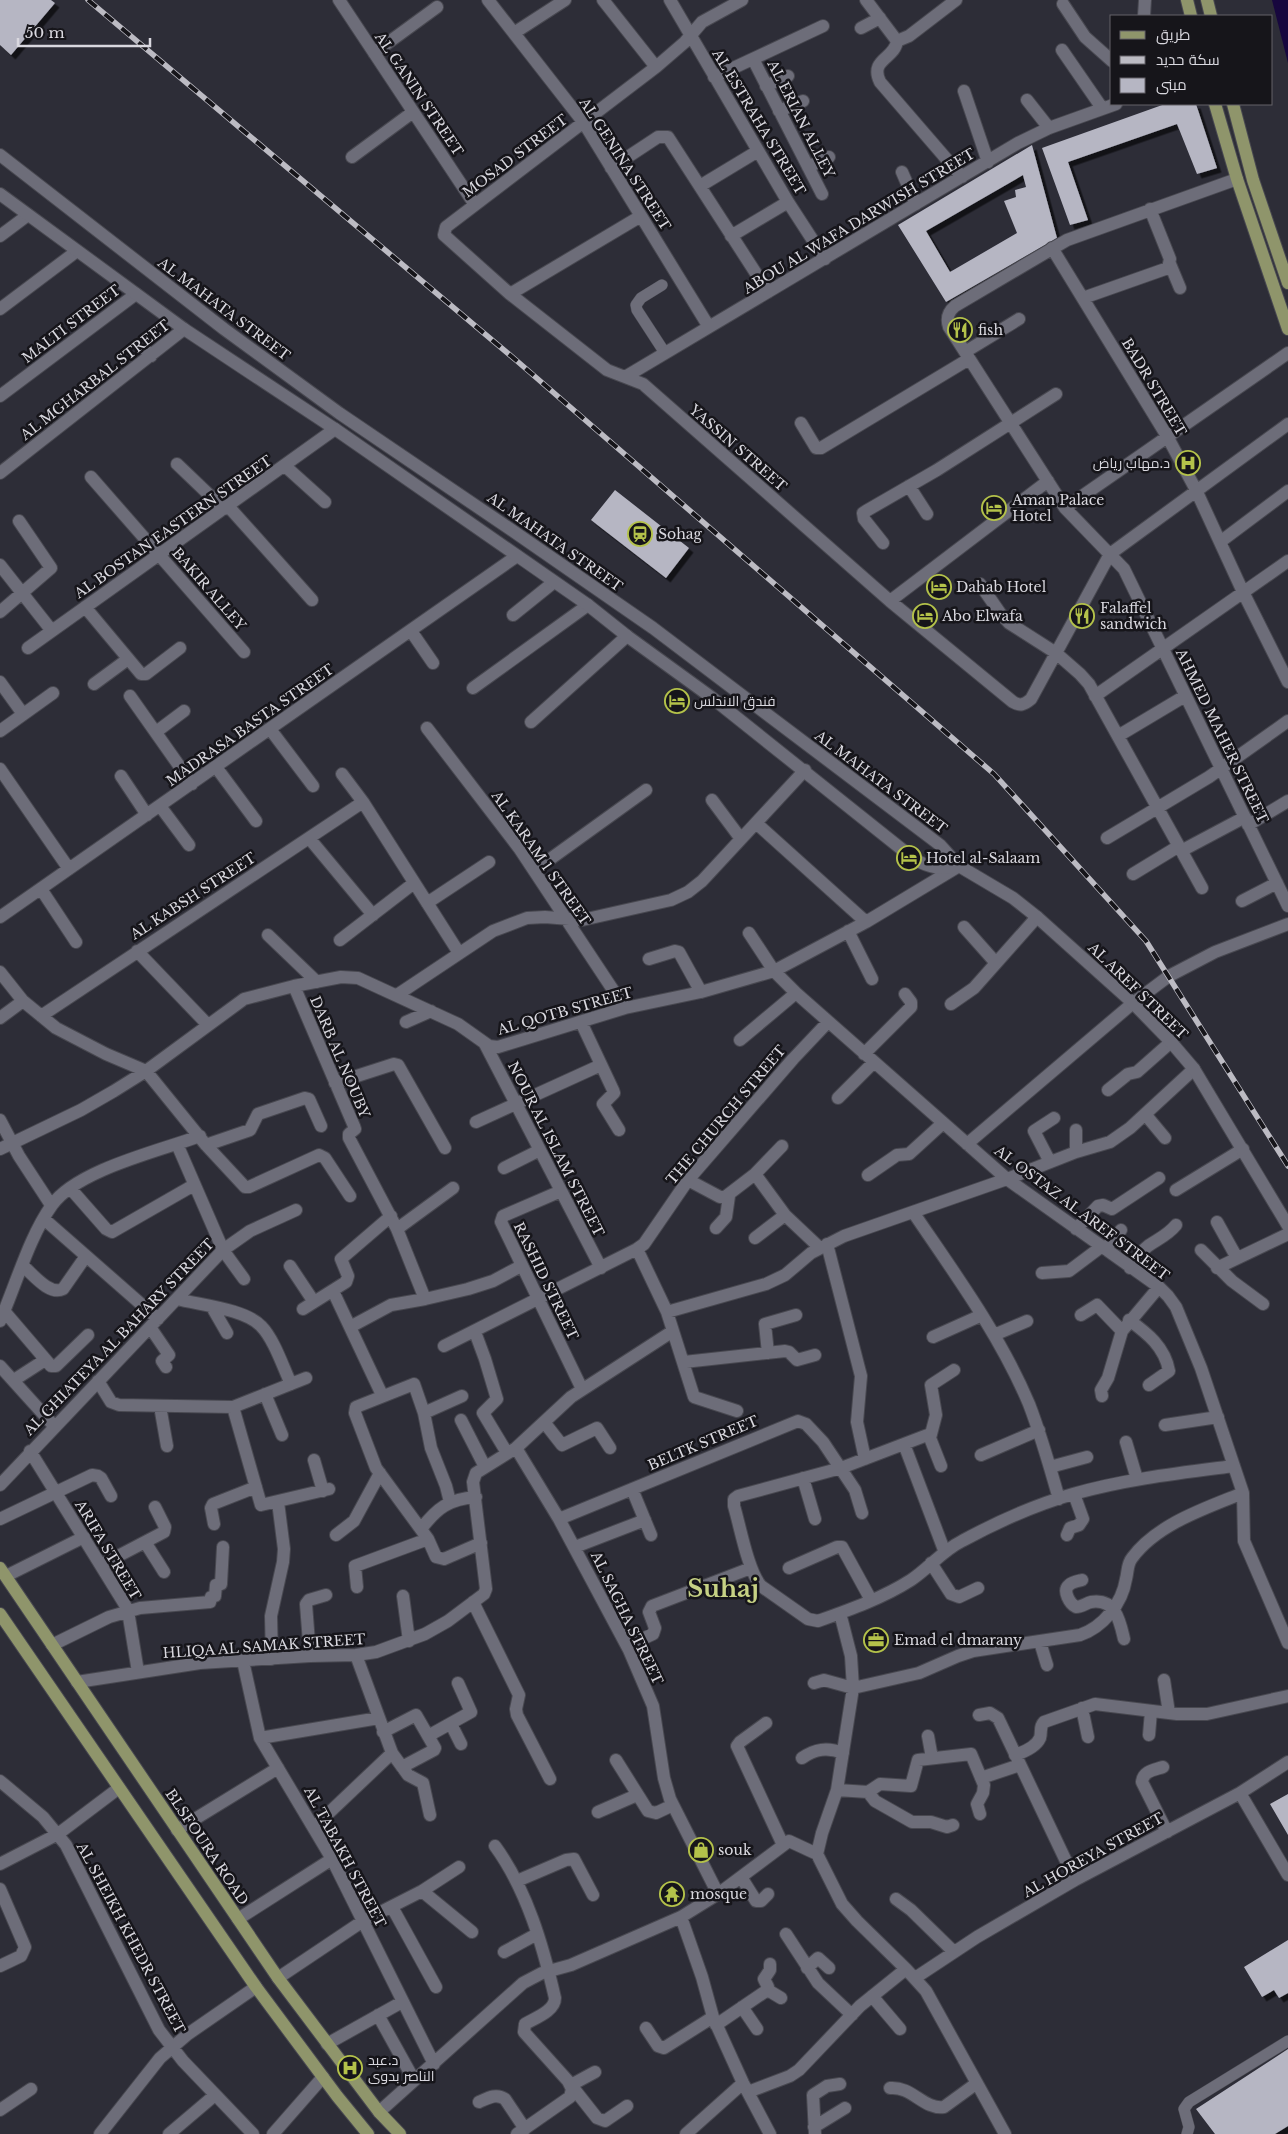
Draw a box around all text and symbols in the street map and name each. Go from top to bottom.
scale bar [18,15,150,47]
legend [1110,15,1273,105]
text: 50 m [25,23,65,42]
text: طريق [1156,25,1190,45]
street label: AL GANIN STREET [370,28,467,159]
street label: AL ESTRAHA STREET [708,45,810,198]
text: سكة حديد [1156,50,1220,69]
street label: AL ERIAN ALLEY [763,56,839,182]
text: مبنى [1156,75,1187,95]
street label: AL GENINA STREET [575,93,675,234]
street label: MOSAD STREET [459,111,571,201]
street label: ABOU AL WAFA DARWISH STREET [739,144,978,298]
street label: AL MAHATA STREET [154,253,294,365]
street label: MALTI STREET [18,281,124,367]
street label: AL MGHARBAL STREET [16,316,173,445]
restaurant icon: fish [947,317,973,343]
place label: fish [978,321,1003,339]
street label: BADR STREET [1118,335,1190,439]
street label: YASSIN STREET [685,400,790,495]
hospital icon: د.مهاب رياض [1175,450,1201,476]
street label: AL BOSTAN EASTERN STREET [70,452,275,603]
place label: د.مهاب رياض [1093,454,1170,472]
street label: AL MAHATA STREET [483,488,626,595]
place label: Aman Palace Hotel [1011,491,1104,525]
hotel icon: Aman Palace Hotel [981,495,1007,521]
station icon: Sohag [627,521,653,547]
place label: Sohag [658,525,703,543]
street label: BAKIR ALLEY [168,544,250,635]
hotel icon: Dahab Hotel [926,574,952,600]
place label: Dahab Hotel [956,578,1047,596]
place label: Falaffel sandwich [1100,599,1167,633]
hotel icon: Abo Elwafa [912,603,938,629]
restaurant icon: Falaffel sandwich [1069,603,1095,629]
place label: Abo Elwafa [941,607,1023,625]
street label: AHMED MAHER STREET [1171,645,1272,826]
street label: MADRASA BASTA STREET [163,660,337,790]
hotel icon: فندق الاندلس [664,688,690,714]
place label: فندق الاندلس [694,692,776,710]
street label: AL MAHATA STREET [811,726,951,838]
street label: AL KARAM 1 STREET [487,786,594,929]
hotel icon: Hotel al-Salaam [896,845,922,871]
street label: AL KABSH STREET [126,849,259,944]
place label: Hotel al-Salaam [926,849,1040,867]
street label: AL AREF STREET [1084,938,1192,1043]
street label: AL QOTB STREET [494,983,635,1039]
street label: DARB AL NOUBY [306,993,374,1121]
street label: THE CHURCH STREET [662,1042,790,1188]
street label: NOUR AL ISLAM STREET [504,1058,608,1240]
street label: AL OSTAZ AL AREF STREET [990,1141,1173,1285]
street label: RASHID STREET [510,1219,582,1343]
street label: AL GHIATEYA AL BAHARY STREET [19,1235,218,1440]
street label: BELTK STREET [645,1412,761,1474]
street label: ARIFA STREET [71,1496,145,1603]
street label: AL SAGHA STREET [586,1548,667,1688]
district label: Suhaj [687,1574,759,1603]
office icon: Emad el dmarany [863,1627,889,1653]
street label: HLIQA AL SAMAK STREET [162,1630,366,1662]
place label: Emad el dmarany [894,1631,1022,1649]
street label: AL TABAKH STREET [300,1782,390,1931]
street label: BLSFOURA ROAD [161,1785,253,1909]
street label: AL HOREYA STREET [1019,1809,1166,1902]
shop icon: souk [688,1837,714,1863]
street label: AL SHEIKH KHEDR STREET [72,1838,189,2037]
place label: souk [718,1841,752,1859]
temple icon: mosque [659,1881,685,1907]
place label: mosque [690,1885,747,1903]
place label: د.عبد الناصر بدوى [368,2051,435,2085]
hospital icon: د.عبد الناصر بدوى [337,2055,363,2081]

